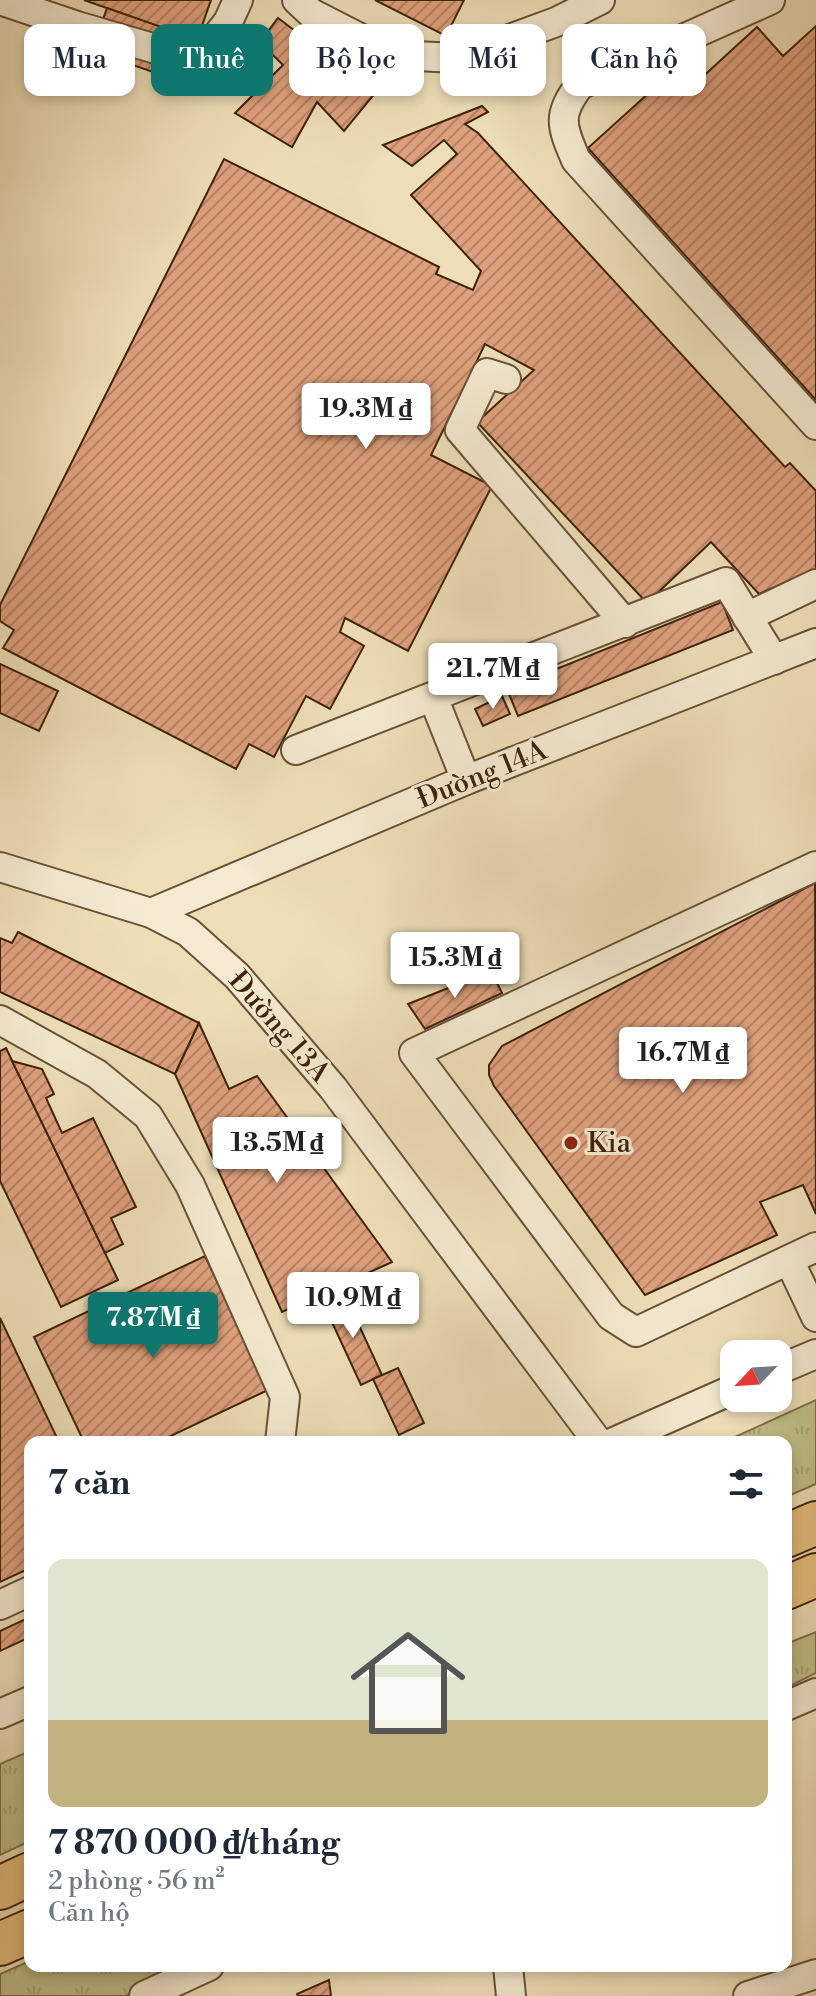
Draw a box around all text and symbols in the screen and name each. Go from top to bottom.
chip: Mua [24,24,135,96]
chip: Thuê [151,24,273,96]
chip: Bộ lọc [289,24,424,96]
chip: Mới [440,24,546,96]
chip: Căn hộ [562,24,706,96]
pin: 19.3M ₫ [292,383,440,451]
text: 19.3M ₫ [320,393,412,425]
pin: 21.7M ₫ [419,643,567,711]
text: 21.7M ₫ [446,653,540,685]
street label: Đường 14A [412,733,553,817]
pin: 15.3M ₫ [381,932,529,1000]
text: 15.3M ₫ [409,942,501,974]
street label: Đường 13A [221,964,338,1091]
pin: 16.7M ₫ [609,1027,757,1095]
text: 16.7M ₫ [637,1037,729,1069]
pin: 13.5M ₫ [203,1117,351,1185]
place label: Kia [587,1126,632,1161]
text: 13.5M ₫ [231,1127,323,1159]
marker: Kia [562,1134,580,1152]
pin: 10.9M ₫ [279,1272,427,1340]
text: 10.9M ₫ [305,1282,401,1314]
pin: 7.87M ₫ [79,1292,227,1360]
text: 7.87M ₫ [106,1302,200,1334]
north arrow [720,1340,792,1412]
map controls [720,1340,792,1412]
icon: filters [724,1462,768,1506]
text: 7 căn [48,1463,130,1505]
icon: home [336,1611,480,1755]
text: 7 870 000 ₫/tháng [48,1823,340,1865]
text: 2 phòng · 56 m² [48,1865,225,1897]
text: Căn hộ [48,1897,130,1929]

